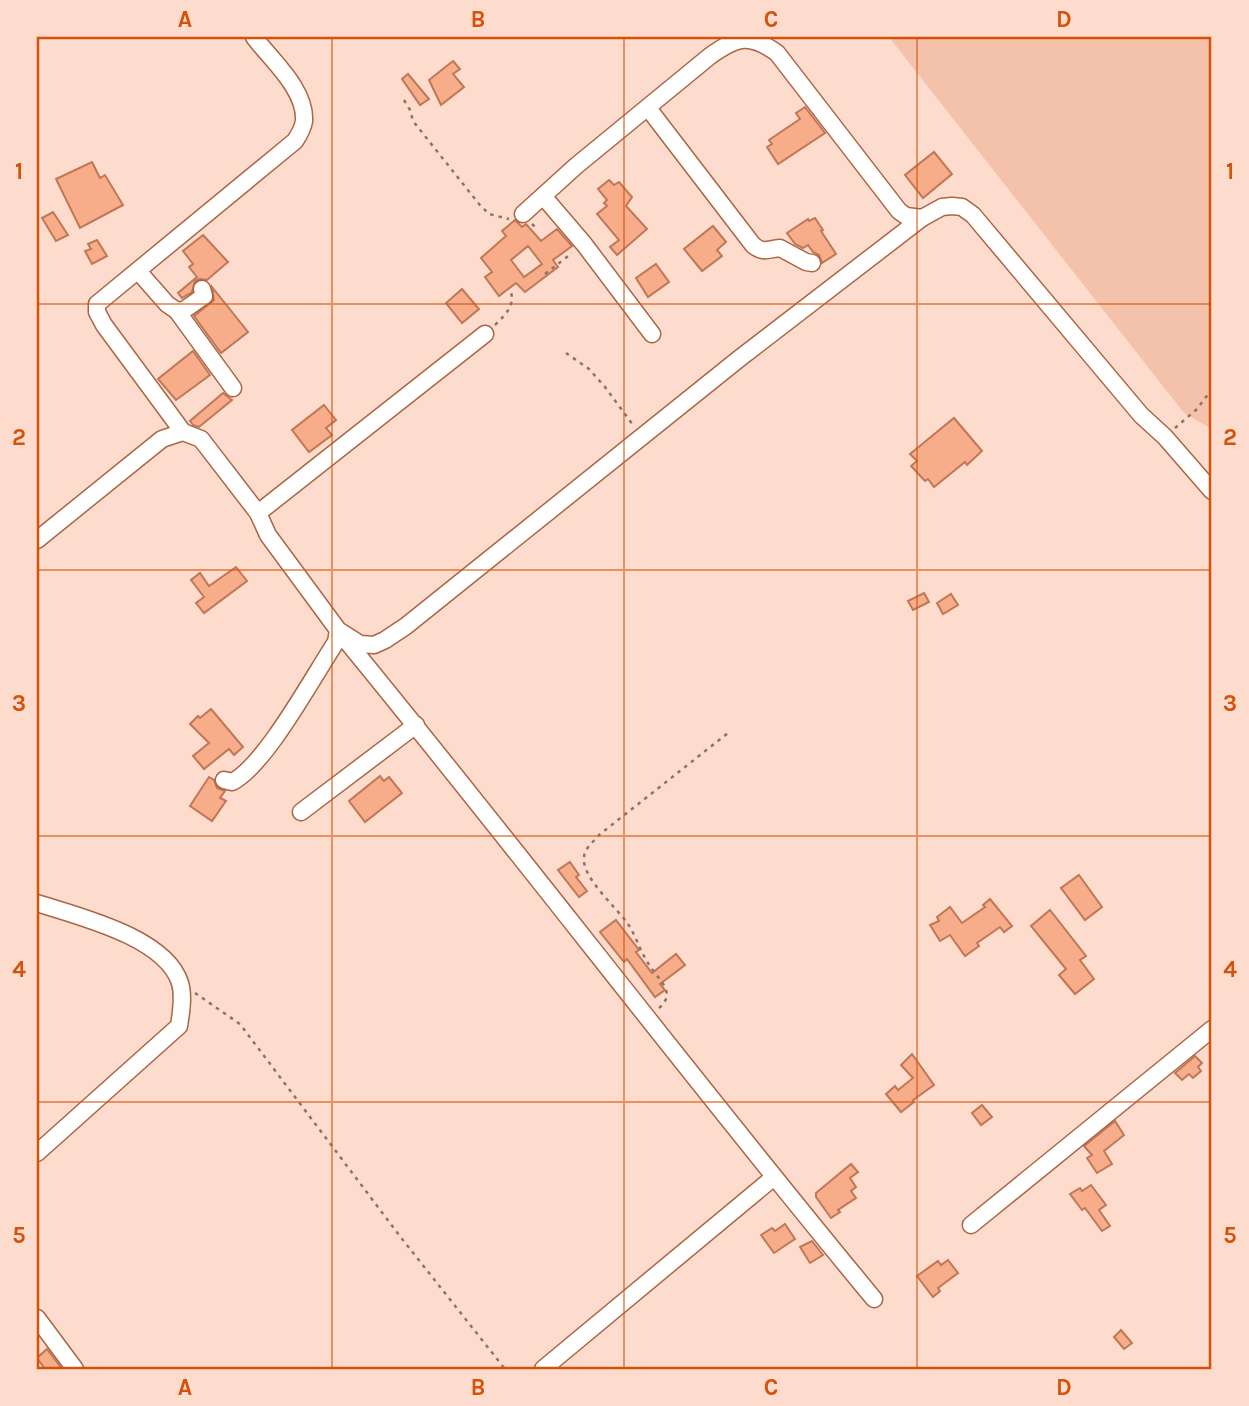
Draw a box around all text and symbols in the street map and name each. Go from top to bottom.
text: A [178,6,192,33]
text: B [471,6,485,33]
text: C [764,6,778,33]
text: D [1056,6,1072,33]
text: 1 [15,158,23,185]
text: 1 [1226,158,1234,185]
text: 2 [12,424,26,451]
text: 2 [1223,424,1237,451]
text: 3 [12,690,26,717]
text: 3 [1223,690,1237,717]
text: 4 [12,956,26,983]
text: 4 [1223,956,1237,983]
text: 5 [12,1222,26,1249]
text: 5 [1223,1222,1237,1249]
text: A [178,1374,192,1401]
text: B [471,1374,485,1401]
text: C [764,1374,778,1401]
text: D [1056,1374,1072,1401]

